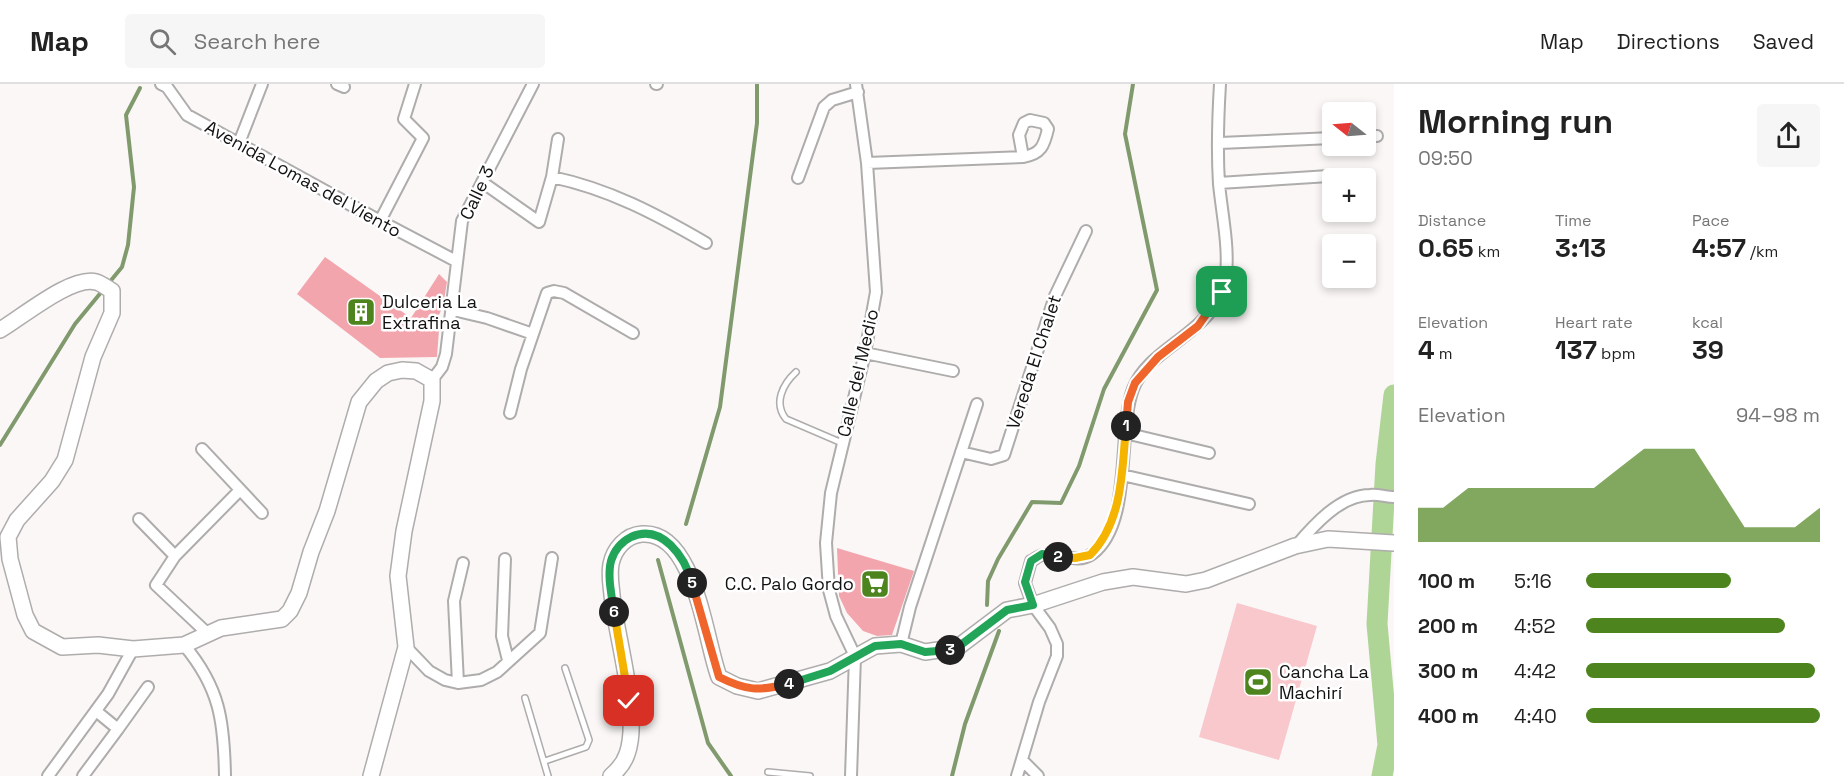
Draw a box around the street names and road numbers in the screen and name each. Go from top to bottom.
street label: Avenida Lomas del Viento [201,115,405,242]
street label: Calle 3 [454,162,499,223]
street label: Vereda El Chalet [1001,292,1066,432]
street label: Calle del Medio [832,307,883,439]

